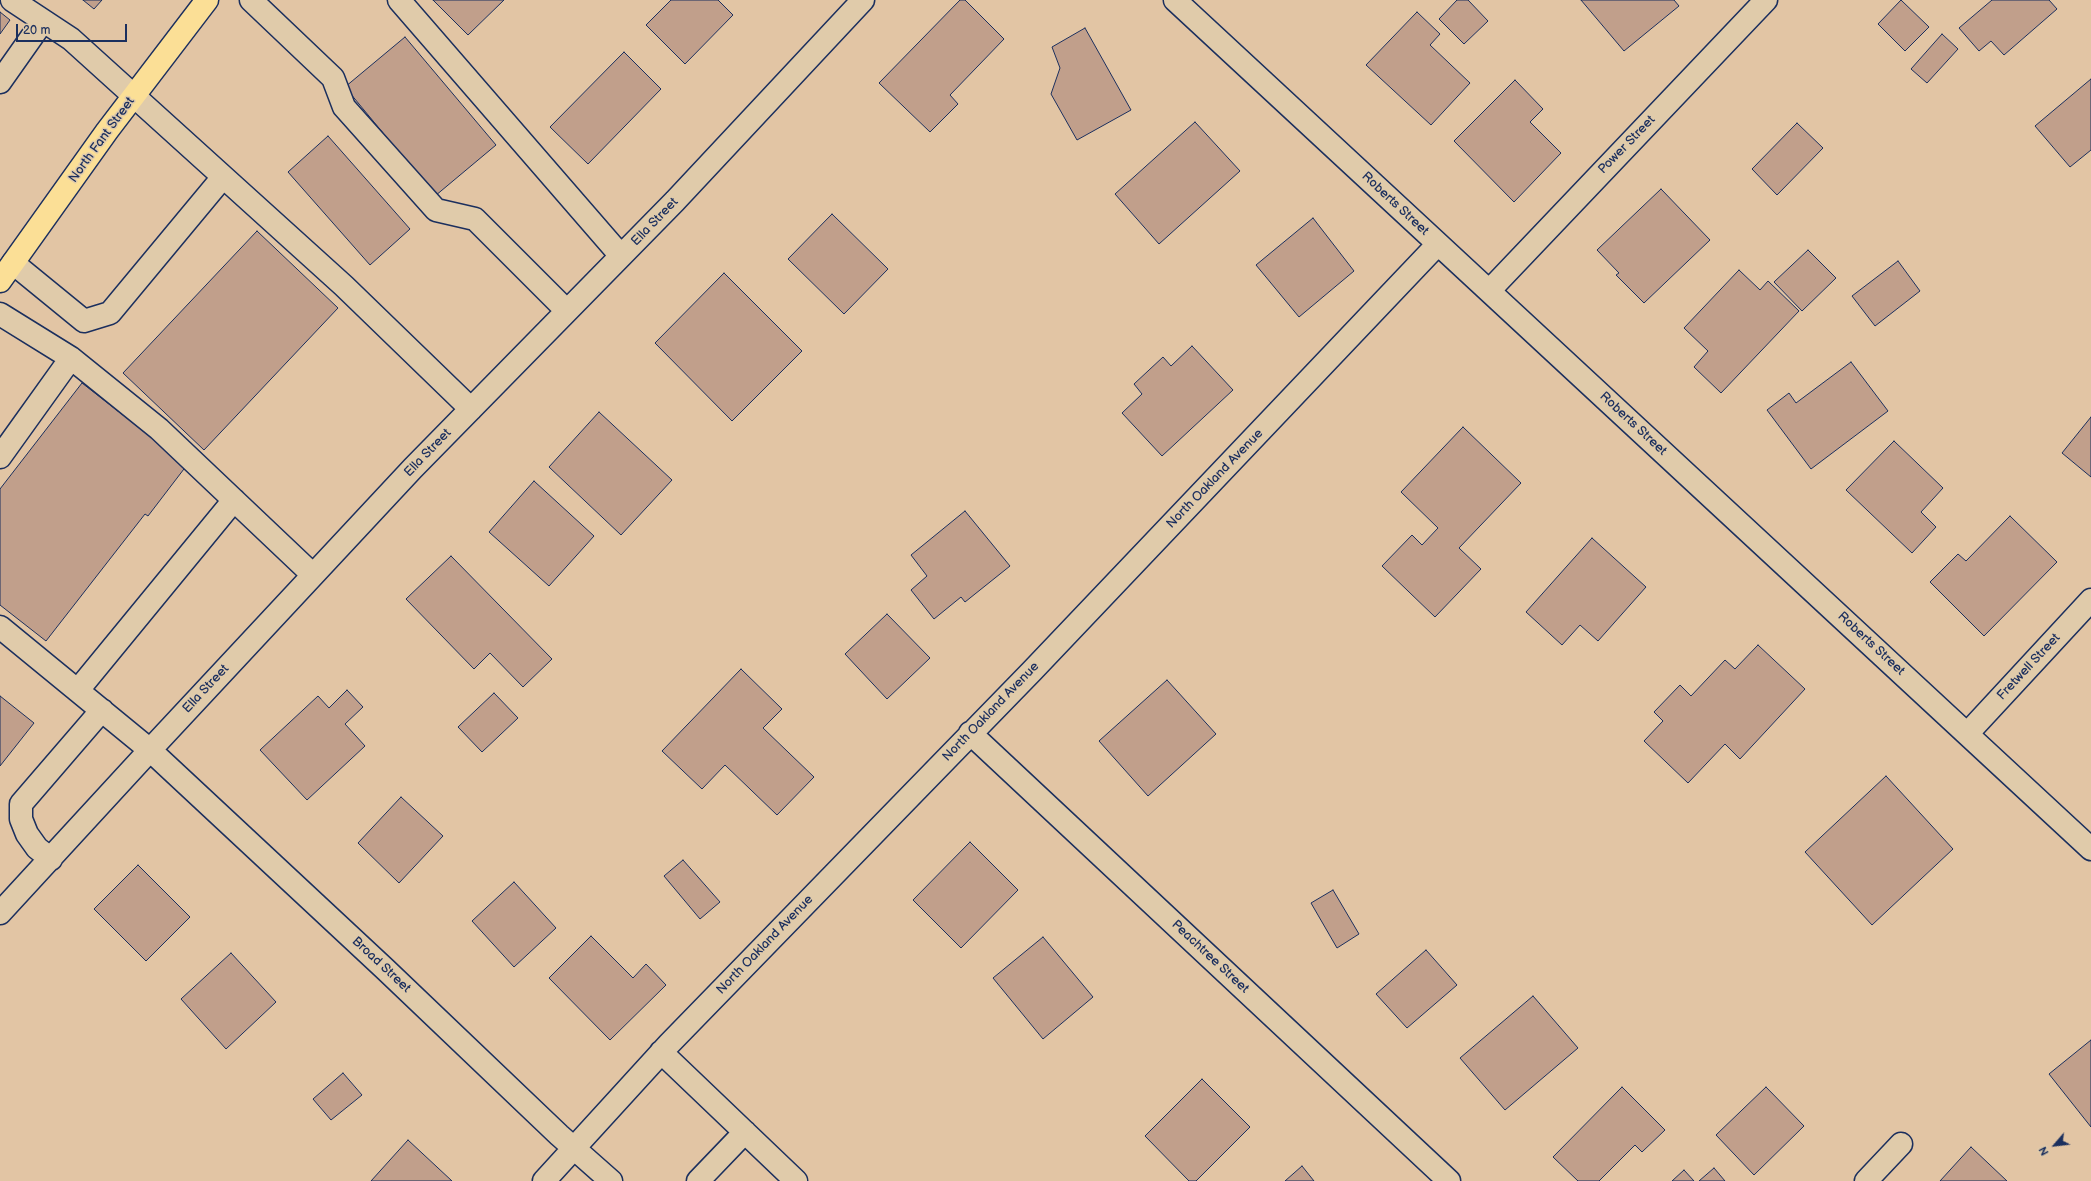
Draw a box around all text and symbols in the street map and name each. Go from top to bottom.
scale bar [18,16,129,42]
text: 20 m [23,23,50,38]
street label: North Fant Street [66,94,138,186]
street label: Power Street [1595,113,1659,177]
street label: Roberts Street [1358,169,1432,239]
street label: Ella Street [628,195,682,249]
street label: Roberts Street [1596,389,1670,459]
street label: Ella Street [401,426,455,480]
street label: North Oakland Avenue [1163,426,1267,532]
street label: Roberts Street [1834,609,1908,679]
street label: Fretwell Street [1994,631,2064,703]
street label: North Oakland Avenue [939,659,1043,765]
street label: Ella Street [180,661,232,717]
street label: North Oakland Avenue [713,892,817,998]
street label: Peachtree Street [1168,917,1252,997]
street label: Broad Street [348,934,414,996]
north arrow [2035,1125,2075,1165]
text: N [2036,1144,2052,1158]

